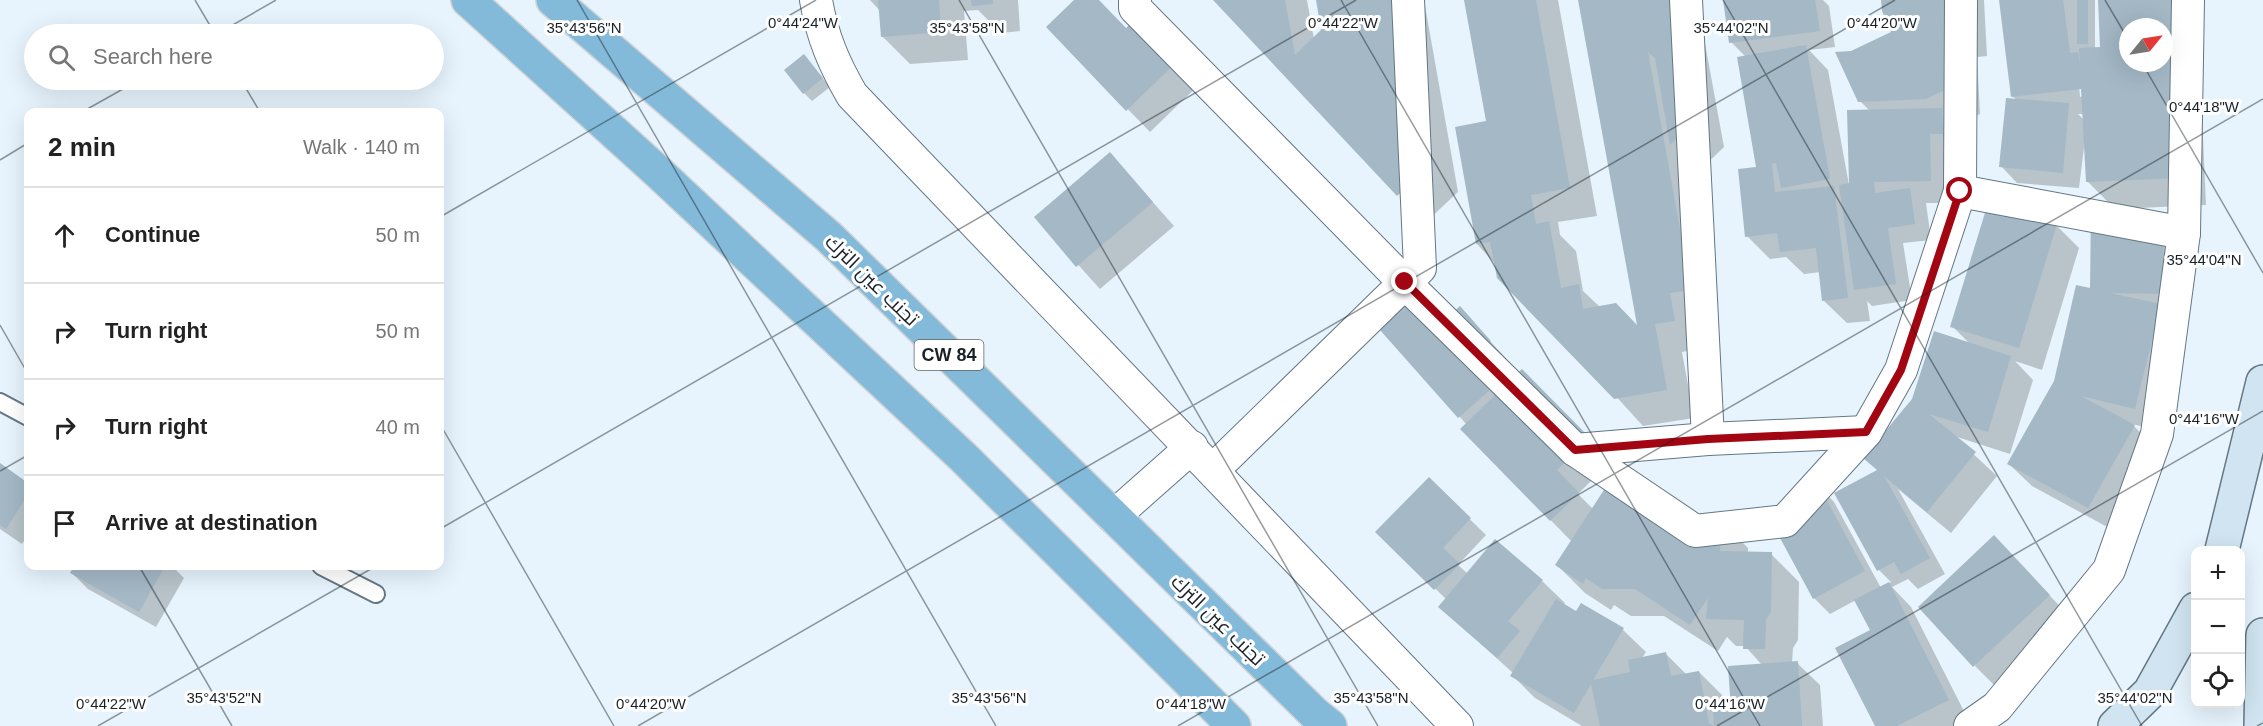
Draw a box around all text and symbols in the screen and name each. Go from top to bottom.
text: 0°44'24"W [768,14,839,31]
text: 0°44'22"W [1308,14,1379,31]
text: 0°44'20"W [1847,14,1918,31]
north arrow [2119,18,2173,72]
text: 35°43'56"N [546,19,622,36]
text: 35°43'58"N [929,19,1005,36]
text: 35°44'02"N [1693,19,1769,36]
search box [24,24,444,90]
icon: search [45,41,78,74]
text: Search here [93,44,213,69]
text: 0°44'18"W [2169,98,2240,115]
text: 2 min [48,132,116,162]
text: Walk · 140 m [303,136,420,158]
route start [1946,177,1972,203]
icon: ahead [48,219,81,252]
text: Continue [105,222,200,247]
text: 50 m [376,224,420,246]
street label: تجنب عين الترك [819,230,924,332]
text: 35°44'04"N [2166,251,2242,268]
route end [1391,268,1417,294]
icon: right [48,315,81,348]
text: Turn right [105,318,207,343]
text: 50 m [376,320,420,342]
road number: CW 84 [914,340,984,370]
text: 0°44'16"W [2169,410,2240,427]
icon: right [48,411,81,444]
text: Turn right [105,414,207,439]
text: 40 m [376,416,420,438]
icon: arrive [48,507,81,540]
text: Arrive at destination [105,510,318,535]
map controls [2191,546,2245,708]
button: + [2191,546,2245,600]
street label: تجنب عين الترك [1165,570,1270,672]
button: − [2191,600,2245,654]
button: locate [2191,654,2245,708]
text: 35°43'52"N [186,689,262,706]
text: 35°43'56"N [951,689,1027,706]
text: 35°43'58"N [1333,689,1409,706]
text: 35°44'02"N [2097,689,2173,706]
text: 0°44'22"W [76,695,147,712]
text: 0°44'20"W [616,695,687,712]
text: 0°44'18"W [1156,695,1227,712]
text: 0°44'16"W [1695,695,1766,712]

